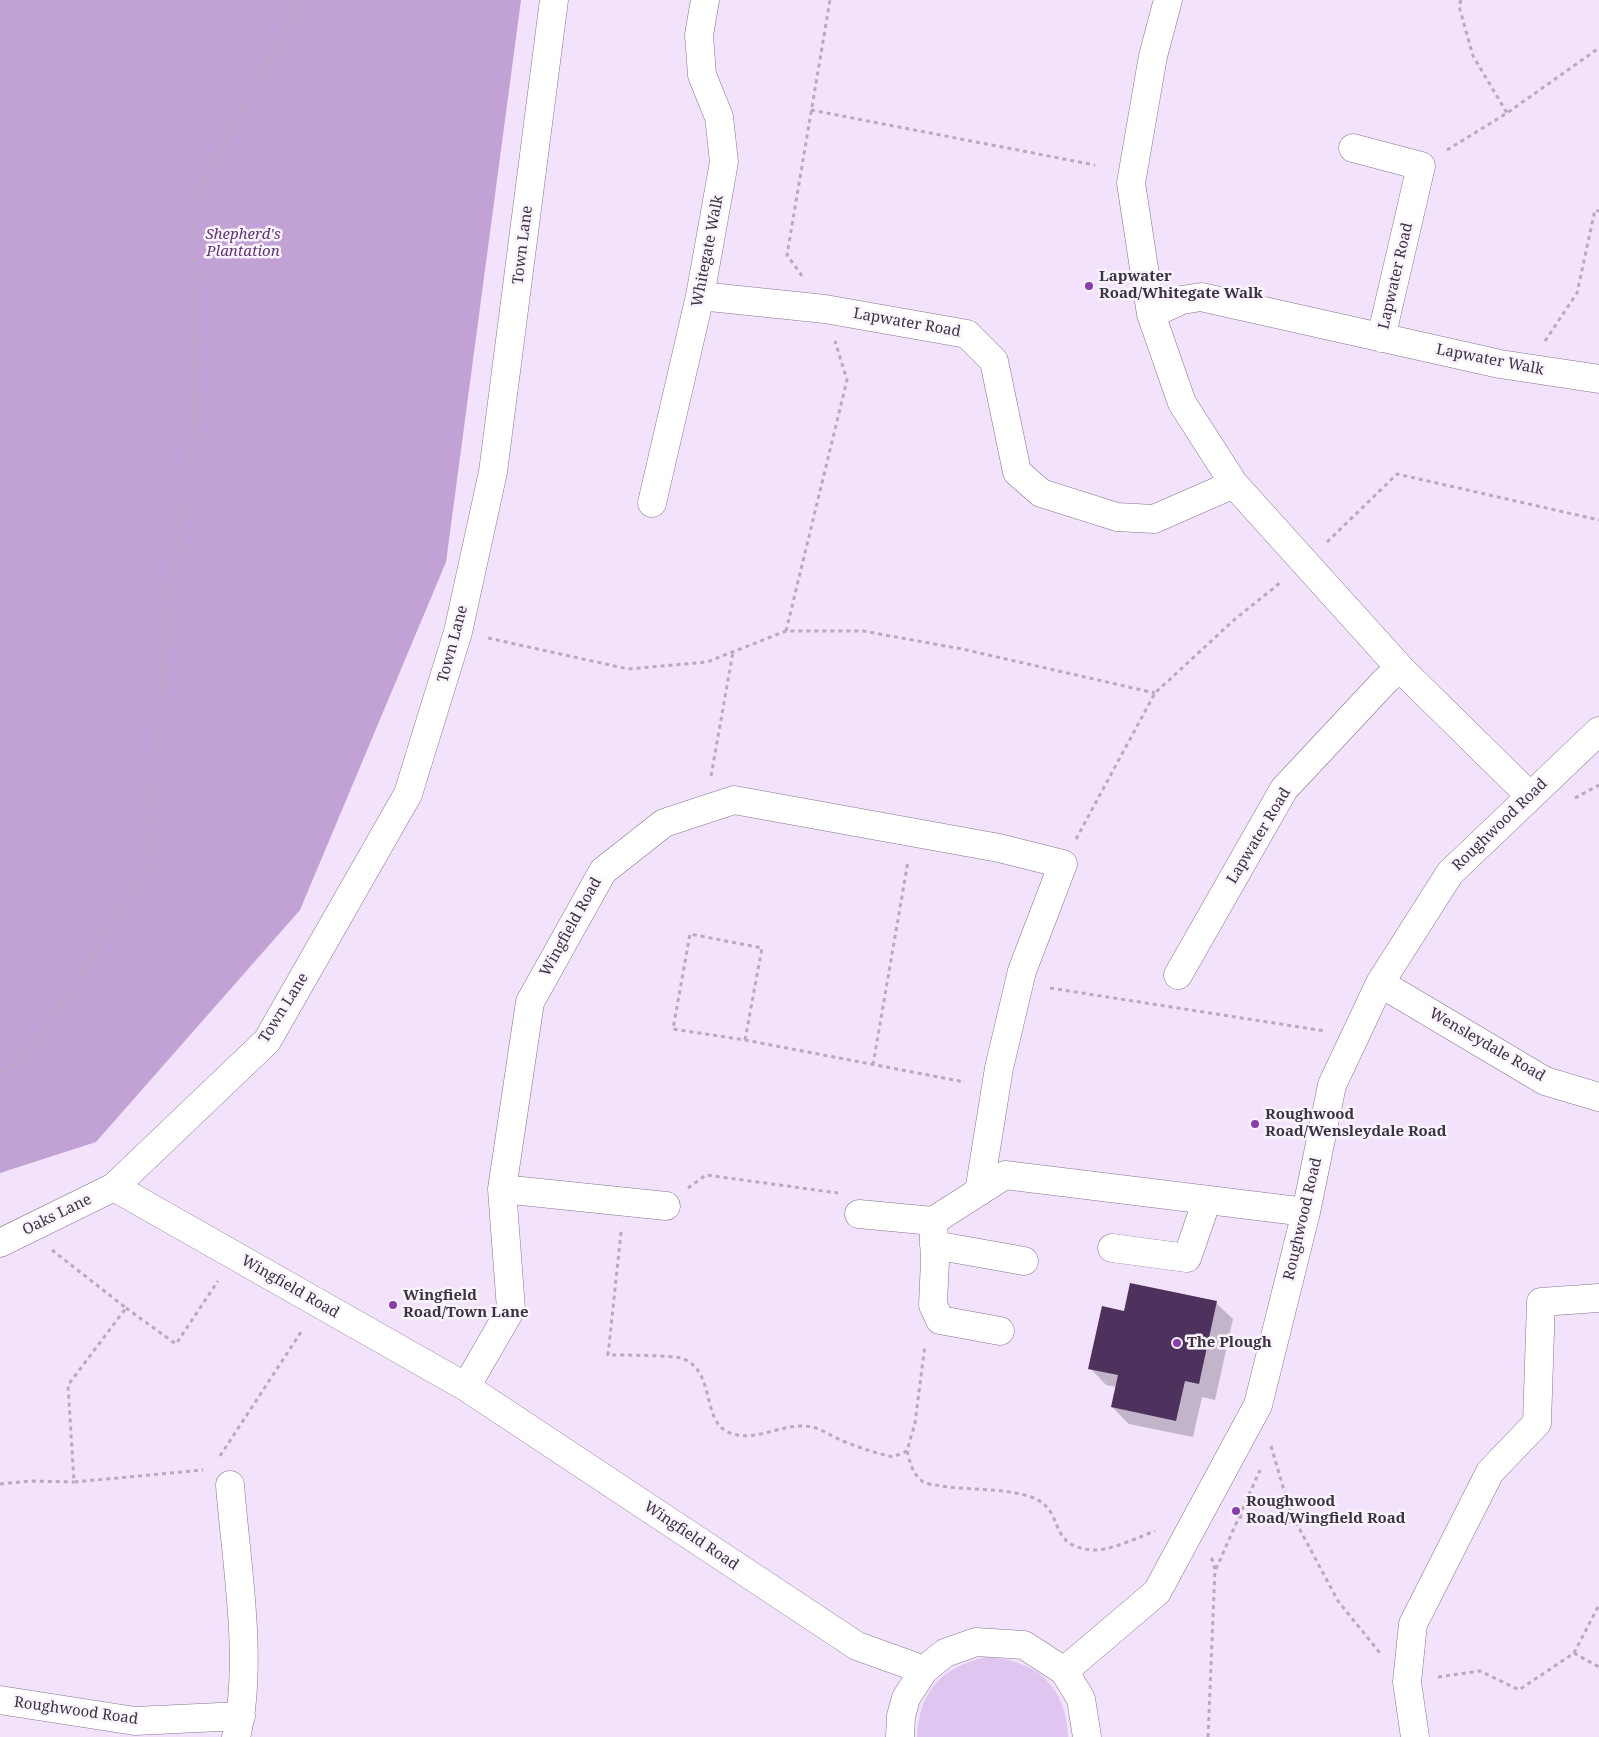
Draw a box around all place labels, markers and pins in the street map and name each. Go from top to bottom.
place label: Lapwater Road/Whitegate Walk [1099,268,1263,303]
marker: Lapwater Road/Whitegate Walk [1083,280,1095,292]
place label: Roughwood Road/Wensleydale Road [1265,1106,1447,1141]
marker: Roughwood Road/Wensleydale Road [1249,1118,1261,1130]
place label: Wingfield Road/Town Lane [403,1287,529,1322]
marker: Wingfield Road/Town Lane [387,1299,399,1311]
place label: The Plough [1187,1334,1272,1352]
marker: The Plough [1171,1337,1183,1349]
place label: Roughwood Road/Wingfield Road [1246,1493,1406,1528]
marker: Roughwood Road/Wingfield Road [1230,1505,1242,1517]

